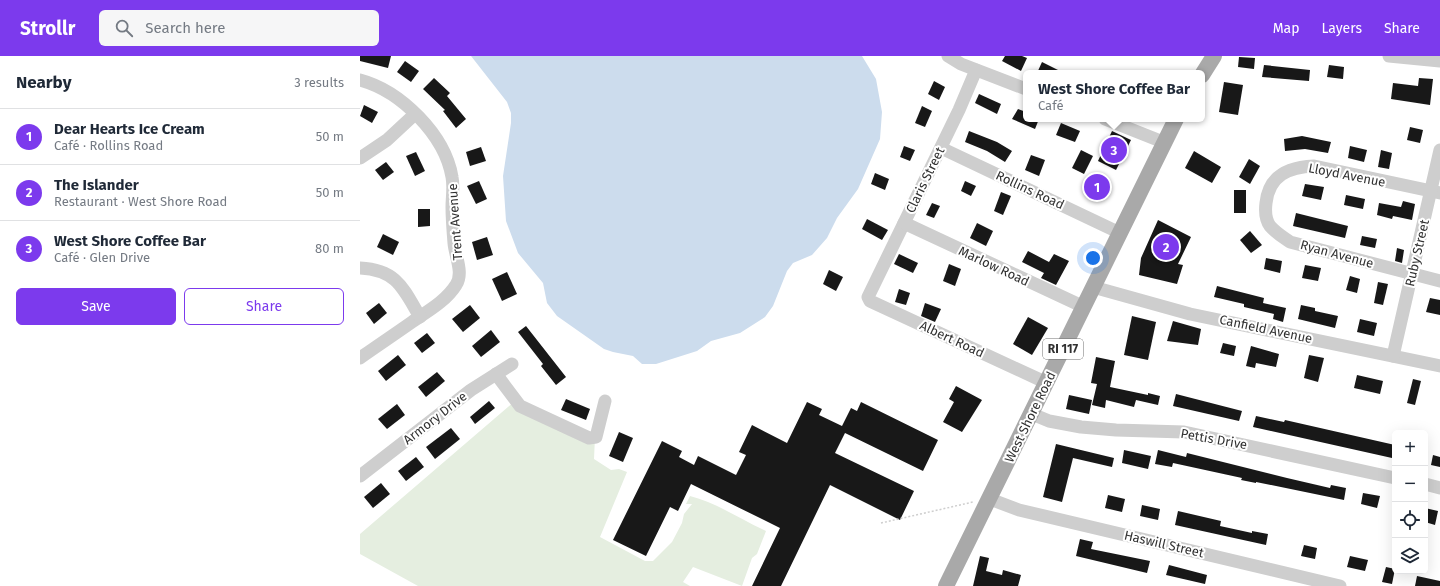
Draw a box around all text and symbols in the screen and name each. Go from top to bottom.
search box [99,10,379,46]
text: Strollr [20,17,75,40]
icon: search [113,17,135,39]
text: Search here [145,19,225,37]
text: Map [1273,20,1299,37]
text: Layers [1321,20,1362,37]
text: Share [1384,20,1420,37]
popup [1023,70,1205,122]
text: Nearby [16,72,71,93]
text: 3 results [294,75,344,90]
text: West Shore Coffee Bar [1038,80,1190,98]
text: Café [1038,98,1064,113]
text: Dear Hearts Ice Cream [54,120,205,138]
text: 1 [26,129,32,144]
text: 50 m [316,129,344,144]
pin: 3 [1101,135,1127,165]
text: Café · Rollins Road [54,138,163,153]
street label: Claris Street [903,144,948,215]
street label: Lloyd Avenue [1307,160,1387,190]
street label: Rollins Road [993,168,1067,212]
pin: 1 [1084,172,1110,202]
text: The Islander [54,176,139,194]
street label: Trent Avenue [445,183,465,261]
text: 2 [26,185,32,200]
text: 50 m [316,185,344,200]
text: Restaurant · West Shore Road [54,194,227,209]
street label: Ruby Street [1402,218,1432,288]
text: West Shore Coffee Bar [54,232,206,250]
pin: 2 [1153,232,1179,262]
street label: Ryan Avenue [1299,237,1375,271]
text: 3 [26,241,32,256]
text: 80 m [315,241,344,256]
street label: Marlow Road [956,243,1032,289]
your location [1083,248,1103,268]
text: Café · Glen Drive [54,250,150,265]
button: Save [16,288,176,325]
button: Share [184,288,344,325]
street label: Canfield Avenue [1218,312,1314,346]
street label: Albert Road [917,318,987,360]
road number: RI 117 [1043,339,1083,359]
street label: West Shore Road [1001,369,1059,465]
street label: Armory Drive [400,389,470,447]
street label: Pettis Drive [1180,426,1248,452]
map controls [1392,430,1428,574]
button: + [1392,430,1428,466]
button: − [1392,466,1428,502]
button: locate [1392,502,1428,538]
street label: Haswill Street [1123,528,1205,560]
button: layers [1392,538,1428,574]

